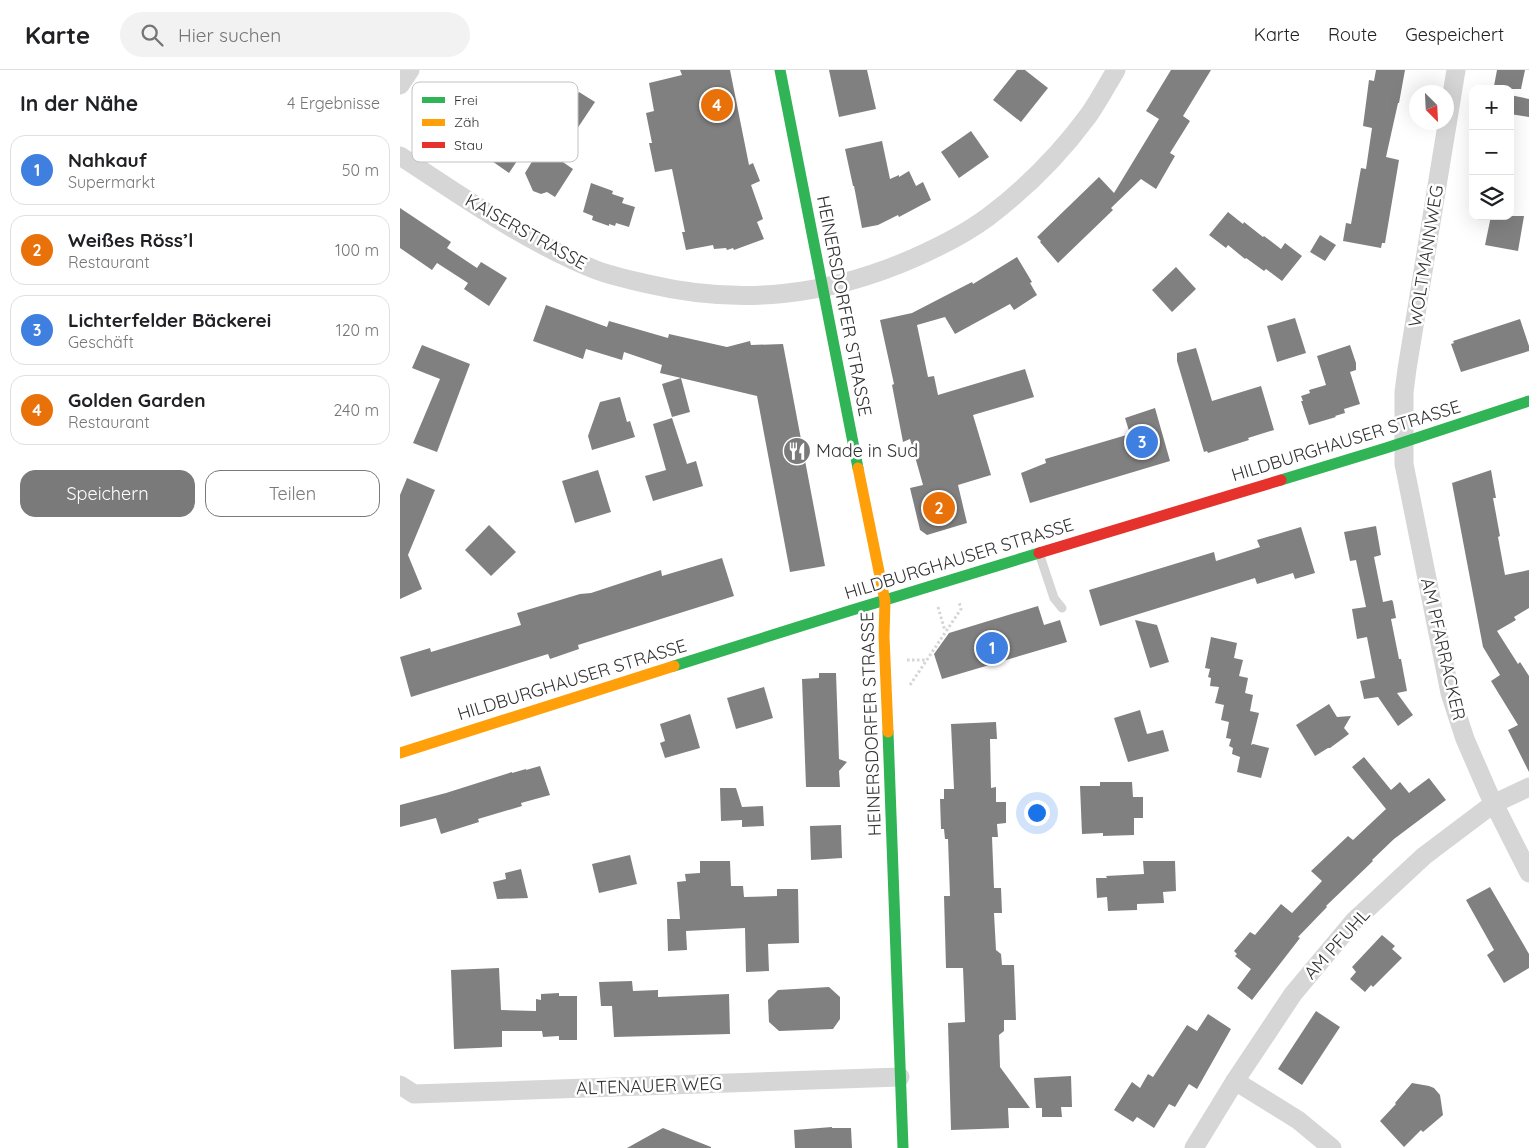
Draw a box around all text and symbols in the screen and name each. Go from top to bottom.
search box [120,12,470,57]
text: Karte [25,20,90,50]
icon: search [138,21,166,49]
text: Hier suchen [178,23,281,47]
text: Karte [1254,23,1300,46]
text: Route [1328,23,1377,46]
text: Gespeichert [1405,23,1504,46]
legend [412,82,578,162]
north arrow [1409,85,1454,130]
map controls [1469,85,1514,220]
button: + [1469,85,1514,130]
pin: 4 [701,86,733,124]
text: In der Nähe [20,90,138,116]
text: Frei [454,91,478,109]
text: 4 Ergebnisse [287,93,380,113]
text: Zäh [454,113,479,131]
button: − [1469,130,1514,175]
text: Stau [454,136,483,154]
text: Nahkauf [68,148,147,172]
text: 1 [34,160,40,180]
text: 50 m [342,160,379,180]
text: Supermarkt [68,172,155,192]
button: layers [1469,175,1514,220]
street label: WOLTMANNWEG [1403,183,1448,329]
street label: KAISERSTRASSE [461,189,591,275]
street label: HEINERSDORFER STRASSE [812,194,877,418]
text: Weißes Röss’l [68,228,193,252]
text: 2 [32,240,42,260]
text: 100 m [335,240,379,260]
text: Restaurant [68,252,150,272]
text: Lichterfelder Bäckerei [68,308,271,332]
text: 3 [33,320,41,340]
text: 120 m [336,320,379,340]
text: Geschäft [68,332,134,352]
text: Golden Garden [68,388,206,412]
street label: HILDBURGHAUSER STRASSE [1228,395,1463,486]
text: 4 [32,400,42,420]
text: 240 m [333,400,379,420]
text: Restaurant [68,412,150,432]
pin: 3 [1126,423,1158,461]
restaurant icon: Made in Sud [782,436,812,466]
place label: Made in Sud [816,439,918,462]
button: Speichern [20,470,195,517]
button: Teilen [205,470,380,517]
pin: 2 [923,489,955,527]
street label: HILDBURGHAUSER STRASSE [841,513,1076,604]
street label: AM PFARRACKER [1416,576,1471,722]
street label: HEINERSDORFER STRASSE [855,611,886,837]
pin: 1 [976,629,1008,667]
street label: HILDBURGHAUSER STRASSE [454,634,689,725]
your location [1024,800,1050,826]
street label: AM PFUHL [1299,903,1375,984]
street label: ALTENAUER WEG [576,1071,722,1100]

